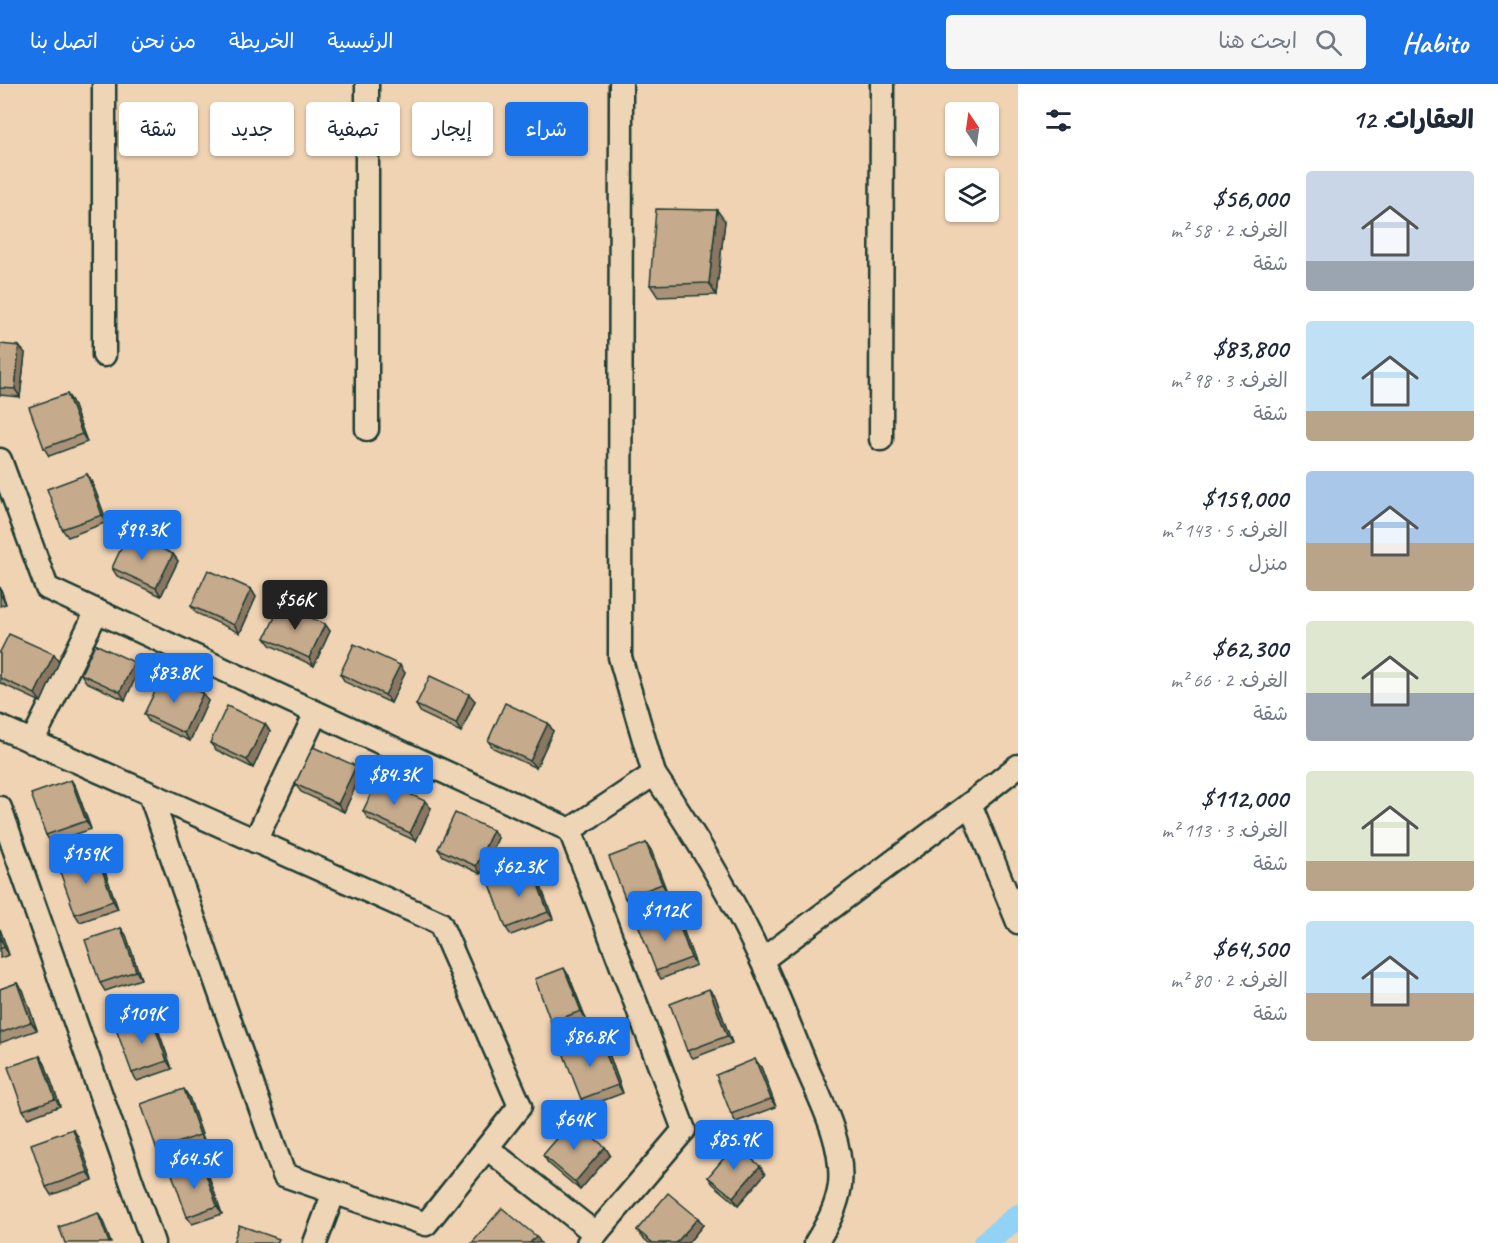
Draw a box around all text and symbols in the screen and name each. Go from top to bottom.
search box [946,15,1366,69]
text: Habito [1402,25,1468,60]
icon: search [1312,26,1345,59]
text: ابحث هنا [1218,27,1297,55]
text: اتصل بنا [30,28,98,54]
text: من نحن [131,28,196,54]
text: الخريطة [229,28,295,54]
text: الرئيسية [328,28,393,54]
chip: شقة [119,102,198,156]
chip: جديد [210,102,294,156]
chip: تصفية [306,102,400,156]
chip: إيجار [412,102,493,156]
chip: شراء [505,102,588,156]
north arrow [945,102,999,156]
map controls [945,102,999,222]
text: العقارات: 12 [1352,103,1474,136]
icon: filters [1042,104,1075,137]
button: layers [945,168,999,222]
text: $56,000 [1213,182,1288,215]
icon: home [1354,195,1426,267]
text: الغرف: 2 · 58 m² [1170,218,1288,243]
text: شقة [1253,251,1288,276]
text: $83,800 [1213,332,1288,365]
icon: home [1354,345,1426,417]
text: الغرف: 3 · 98 m² [1170,368,1288,393]
text: شقة [1253,401,1288,426]
text: $159,000 [1202,482,1288,515]
icon: home [1354,495,1426,567]
pin: $99.3K [93,510,191,561]
text: $99.3K [117,517,167,542]
text: الغرف: 5 · 143 m² [1161,518,1288,543]
text: منزل [1249,551,1288,576]
pin: $56K [259,580,331,631]
text: $56K [276,587,314,612]
text: $62,300 [1212,632,1288,665]
icon: home [1354,645,1426,717]
pin: $83.8K [125,653,223,704]
text: $83.8K [149,660,199,685]
text: الغرف: 2 · 66 m² [1170,668,1288,693]
text: شقة [1253,701,1288,726]
pin: $84.3K [345,755,443,806]
text: $84.3K [369,762,419,787]
text: $112,000 [1201,782,1288,815]
icon: home [1354,795,1426,867]
text: الغرف: 3 · 113 m² [1161,818,1288,843]
pin: $159K [44,834,128,885]
text: $159K [63,841,109,866]
pin: $62.3K [470,847,568,898]
text: شقة [1253,851,1288,876]
text: $62.3K [494,854,544,879]
pin: $112K [623,891,707,942]
text: $112K [642,898,688,923]
text: $64,500 [1213,932,1288,965]
icon: home [1354,945,1426,1017]
text: الغرف: 2 · 80 m² [1170,968,1288,993]
pin: $109K [100,994,184,1045]
text: $109K [119,1001,165,1026]
text: شقة [1253,1001,1288,1026]
pin: $86.8K [541,1017,639,1068]
text: $86.8K [565,1024,615,1049]
pin: $64K [538,1100,610,1151]
text: $64K [555,1107,593,1132]
pin: $85.9K [685,1120,783,1171]
text: $85.9K [709,1127,759,1152]
pin: $64.5K [145,1139,243,1190]
text: $64.5K [169,1146,219,1171]

